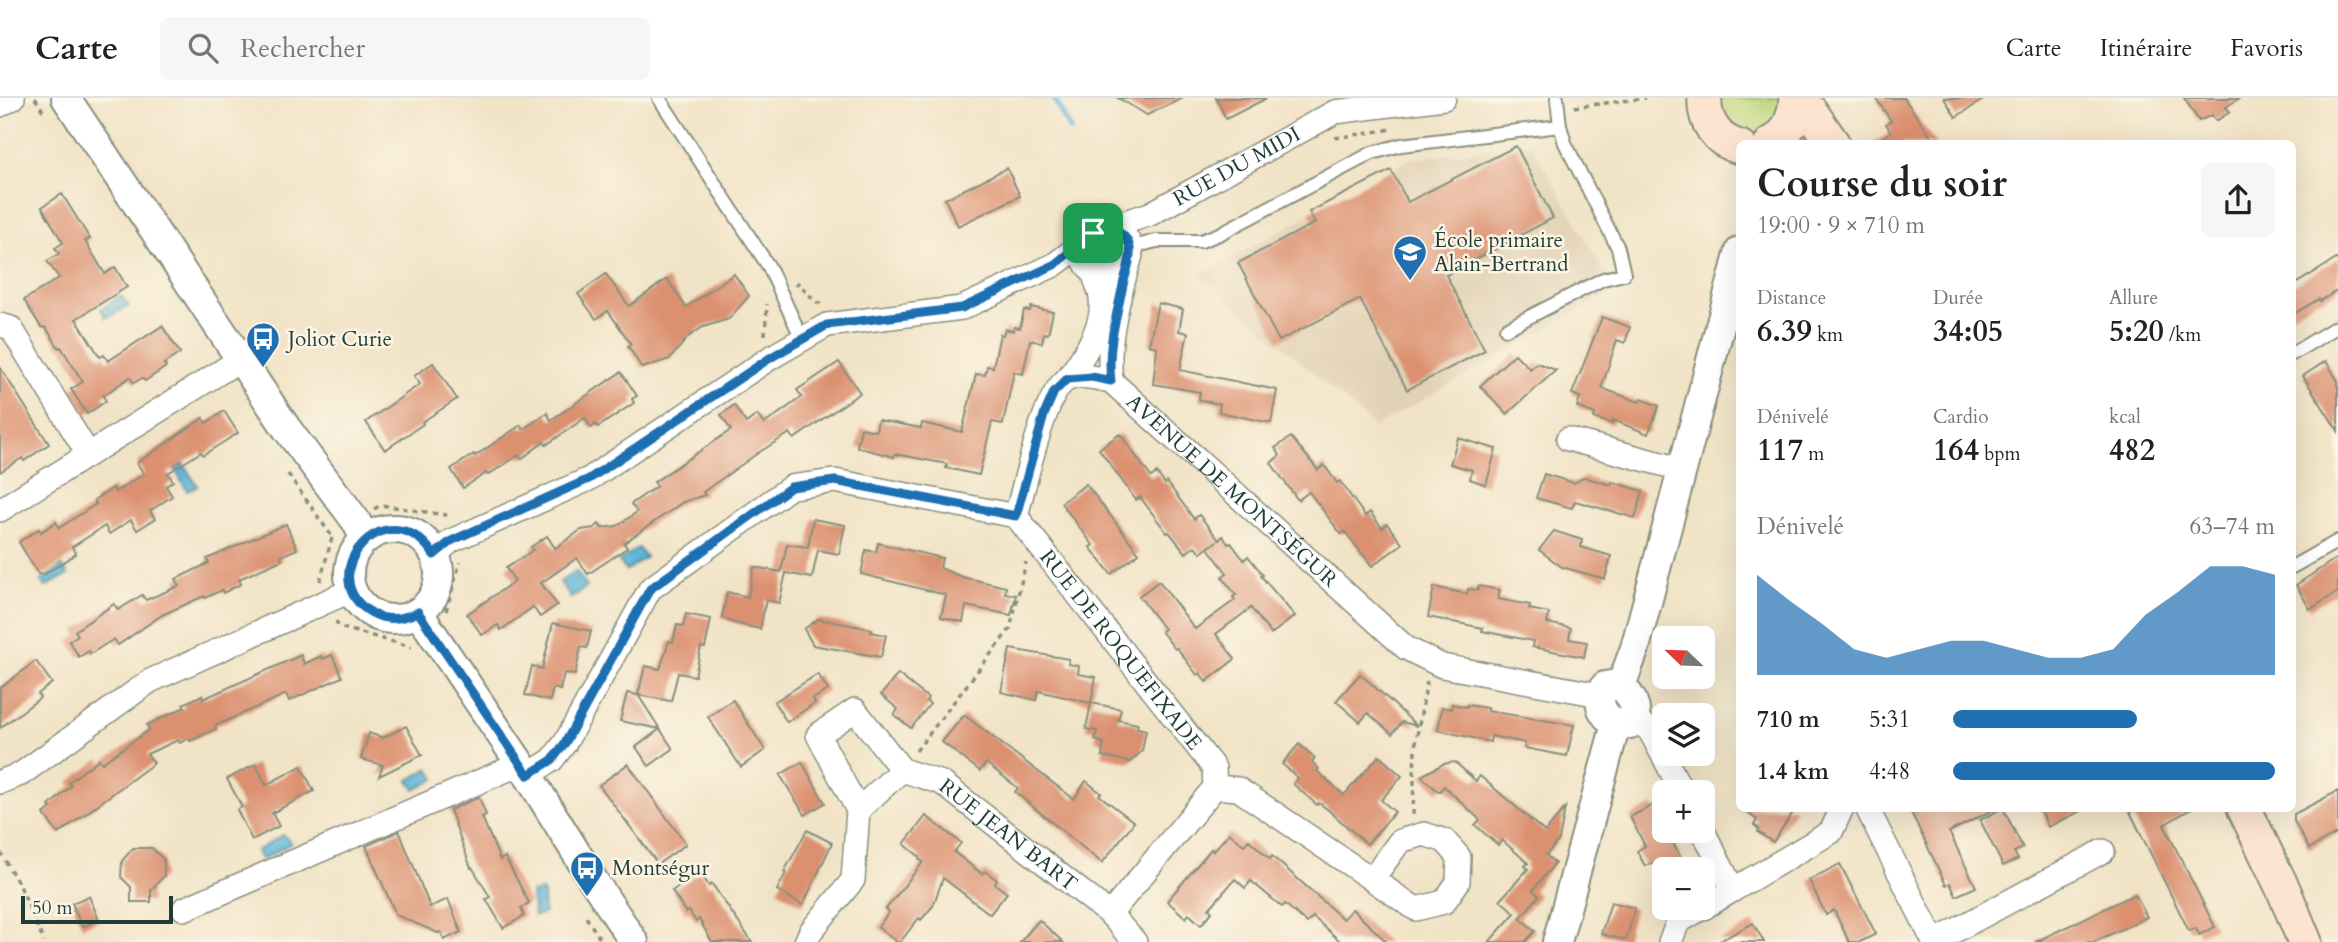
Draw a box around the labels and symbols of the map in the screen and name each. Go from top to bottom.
street label: RUE DU MIDI [1168,120,1306,214]
pin [1063,203,1123,263]
place label: École primaire Alain-Bertrand [1434,226,1569,279]
school or university icon: École primaire Alain-Bertrand [1391,233,1429,282]
bus stop icon: Joliot Curie [244,320,282,369]
place label: Joliot Curie [285,325,392,354]
street label: AVENUE DE MONTSÉGUR [1120,388,1344,595]
street label: RUE DE ROQUEFIXADE [1033,544,1209,756]
north arrow [1652,626,1715,690]
street label: RUE JEAN BART [933,772,1083,898]
bus stop icon: Montségur [568,849,606,898]
place label: Montségur [612,854,710,883]
scale bar [21,893,173,925]

